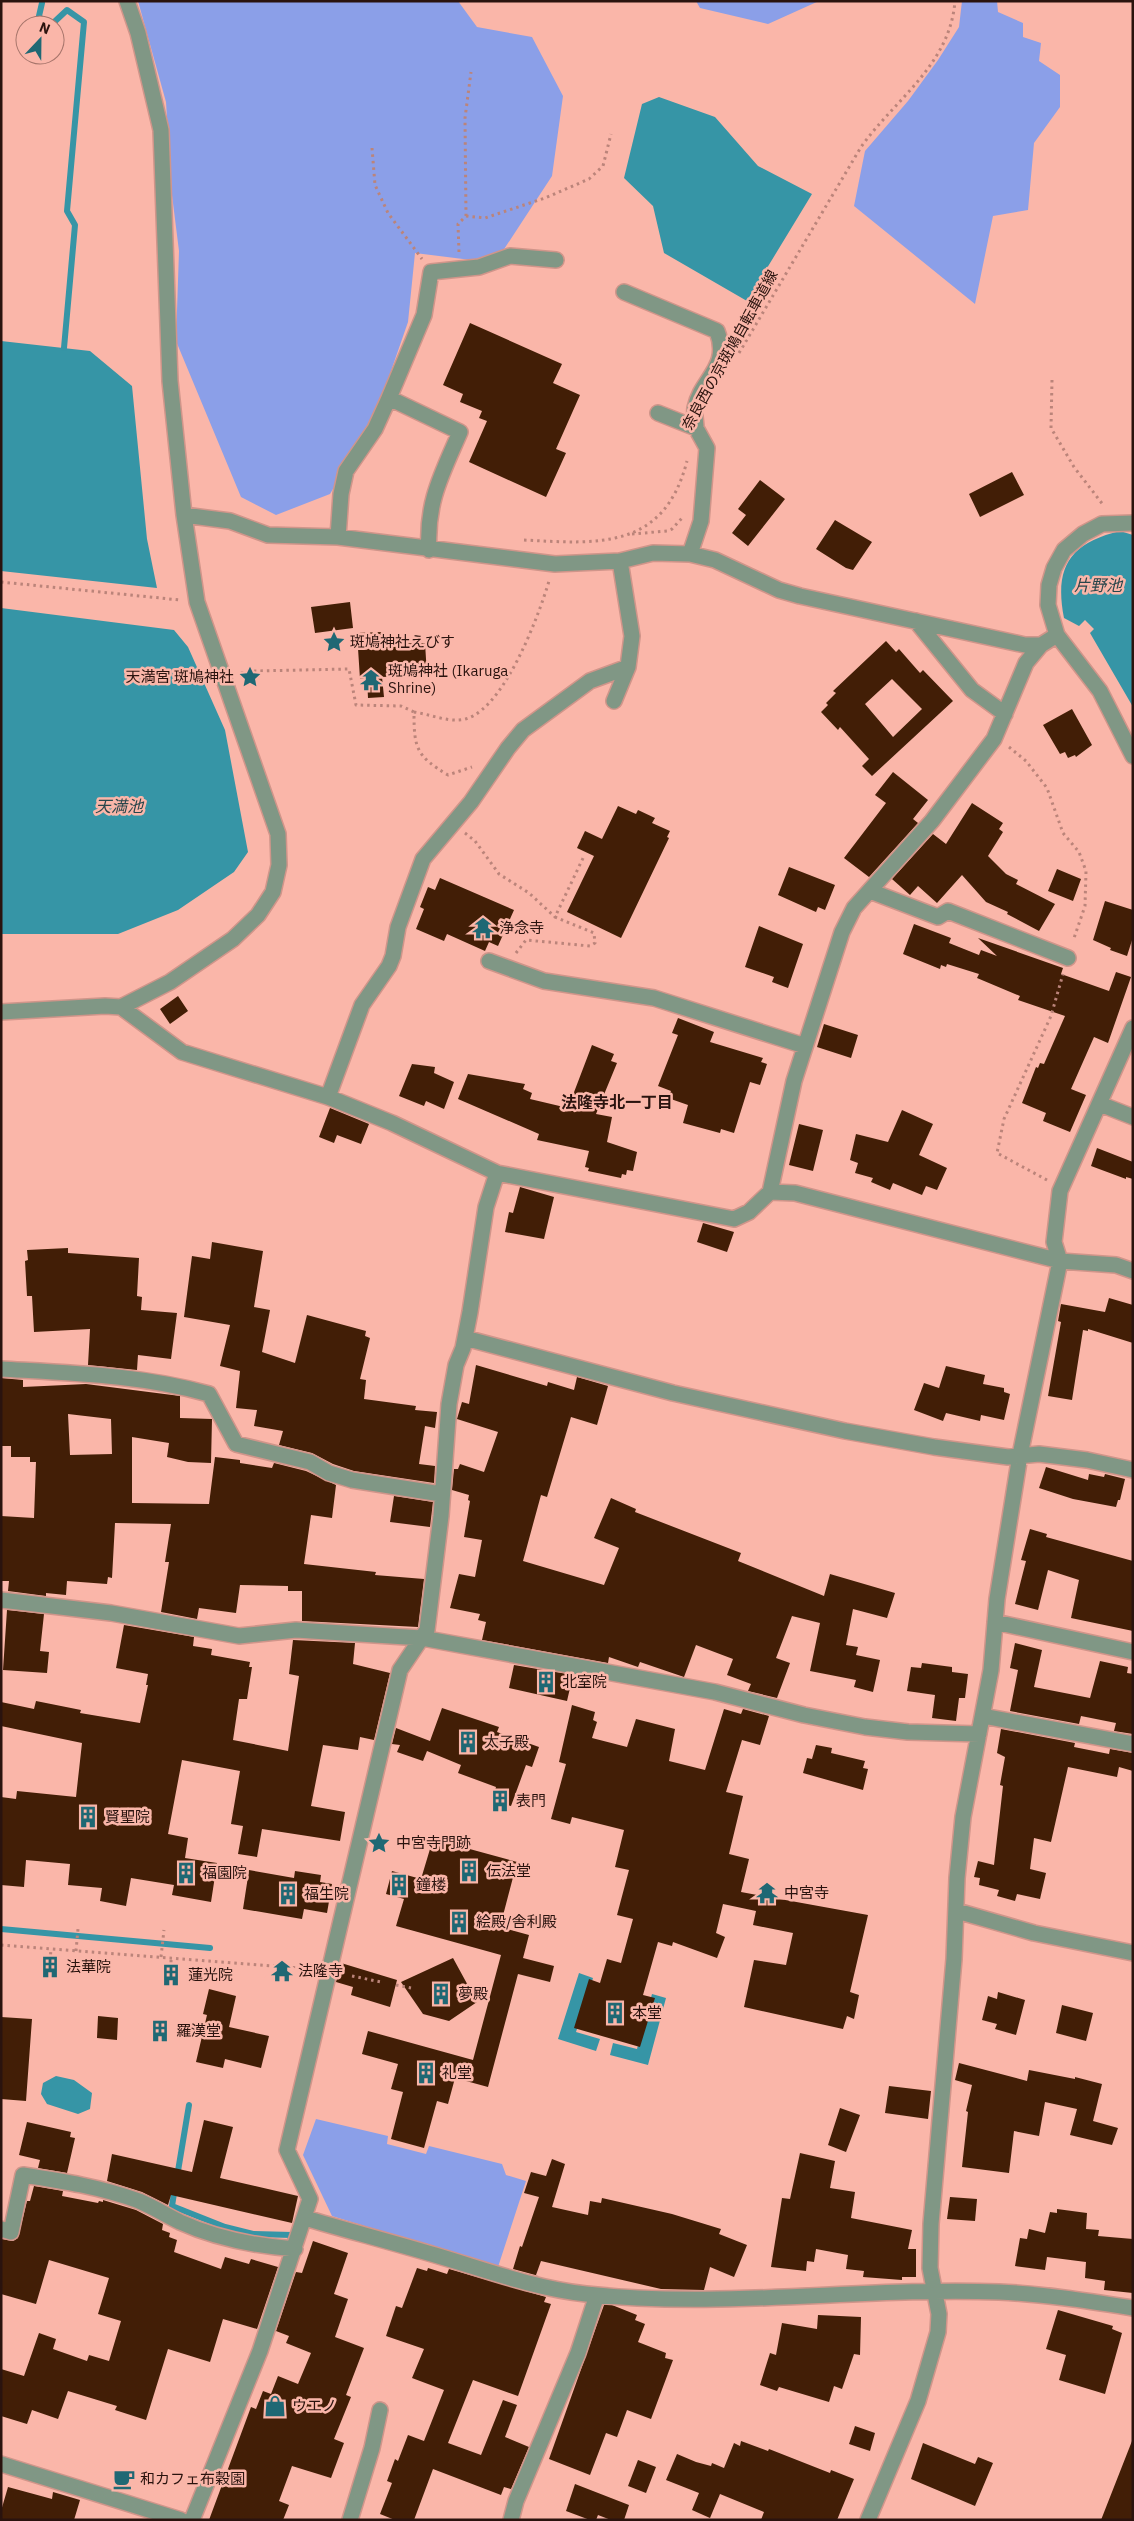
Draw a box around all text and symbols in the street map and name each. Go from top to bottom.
north arrow [15,15,65,65]
text: N [37,18,53,38]
street label: 奈良西の京斑鳩自転車道線 [678,266,782,433]
water label: 片野池 [1074,575,1124,595]
place icon: 斑鳩神社えびす [321,629,347,655]
place label: 斑鳩神社えびす [350,632,455,651]
place label: 斑鳩神社 (Ikaruga Shrine) [388,661,508,697]
place icon: 天満宮 斑鳩神社 [237,664,263,690]
place label: 天満宮 斑鳩神社 [125,667,234,686]
temple icon: 斑鳩神社 (Ikaruga Shrine) [358,667,384,693]
water label: 天満池 [95,796,145,816]
temple icon: 浄念寺 [470,915,496,941]
place label: 浄念寺 [499,918,544,937]
district label: 法隆寺北一丁目 [561,1092,673,1112]
building icon: 北室院 [533,1669,559,1695]
place label: 北室院 [562,1672,607,1691]
building icon: 太子殿 [455,1729,481,1755]
place label: 太子殿 [484,1732,529,1751]
building icon: 表門 [487,1788,513,1814]
place label: 表門 [516,1791,546,1810]
building icon: 賢聖院 [75,1804,101,1830]
place label: 賢聖院 [105,1807,150,1826]
place icon: 中宮寺門跡 [366,1830,392,1856]
place label: 中宮寺門跡 [396,1833,471,1852]
building icon: 伝法堂 [456,1858,482,1884]
building icon: 福園院 [173,1860,199,1886]
place label: 伝法堂 [486,1861,531,1880]
place label: 福園院 [202,1863,247,1882]
building icon: 鐘楼 [386,1872,412,1898]
place label: 鐘楼 [416,1875,446,1894]
temple icon: 中宮寺 [754,1880,780,1906]
building icon: 福生院 [275,1881,301,1907]
place label: 中宮寺 [784,1883,829,1902]
place label: 福生院 [304,1884,349,1903]
building icon: 絵殿/舎利殿 [446,1909,472,1935]
place label: 絵殿/舎利殿 [476,1912,557,1931]
building icon: 法華院 [37,1954,63,1980]
place label: 法華院 [66,1957,111,1976]
temple icon: 法隆寺 [269,1958,295,1984]
place label: 法隆寺 [298,1961,343,1980]
building icon: 蓮光院 [158,1962,184,1988]
place label: 蓮光院 [188,1965,233,1984]
building icon: 夢殿 [428,1981,454,2007]
place label: 夢殿 [458,1984,488,2003]
building icon: 本堂 [602,2000,628,2026]
place label: 本堂 [632,2003,662,2022]
building icon: 羅漢堂 [147,2018,173,2044]
place label: 羅漢堂 [176,2021,221,2040]
building icon: 礼堂 [413,2060,439,2086]
place label: 礼堂 [442,2063,472,2082]
shop icon: ウエノ [262,2393,288,2419]
place label: ウエノ [292,2396,337,2415]
cafe icon: 和カフェ布穀園 [111,2466,137,2492]
place label: 和カフェ布穀園 [140,2469,245,2488]

